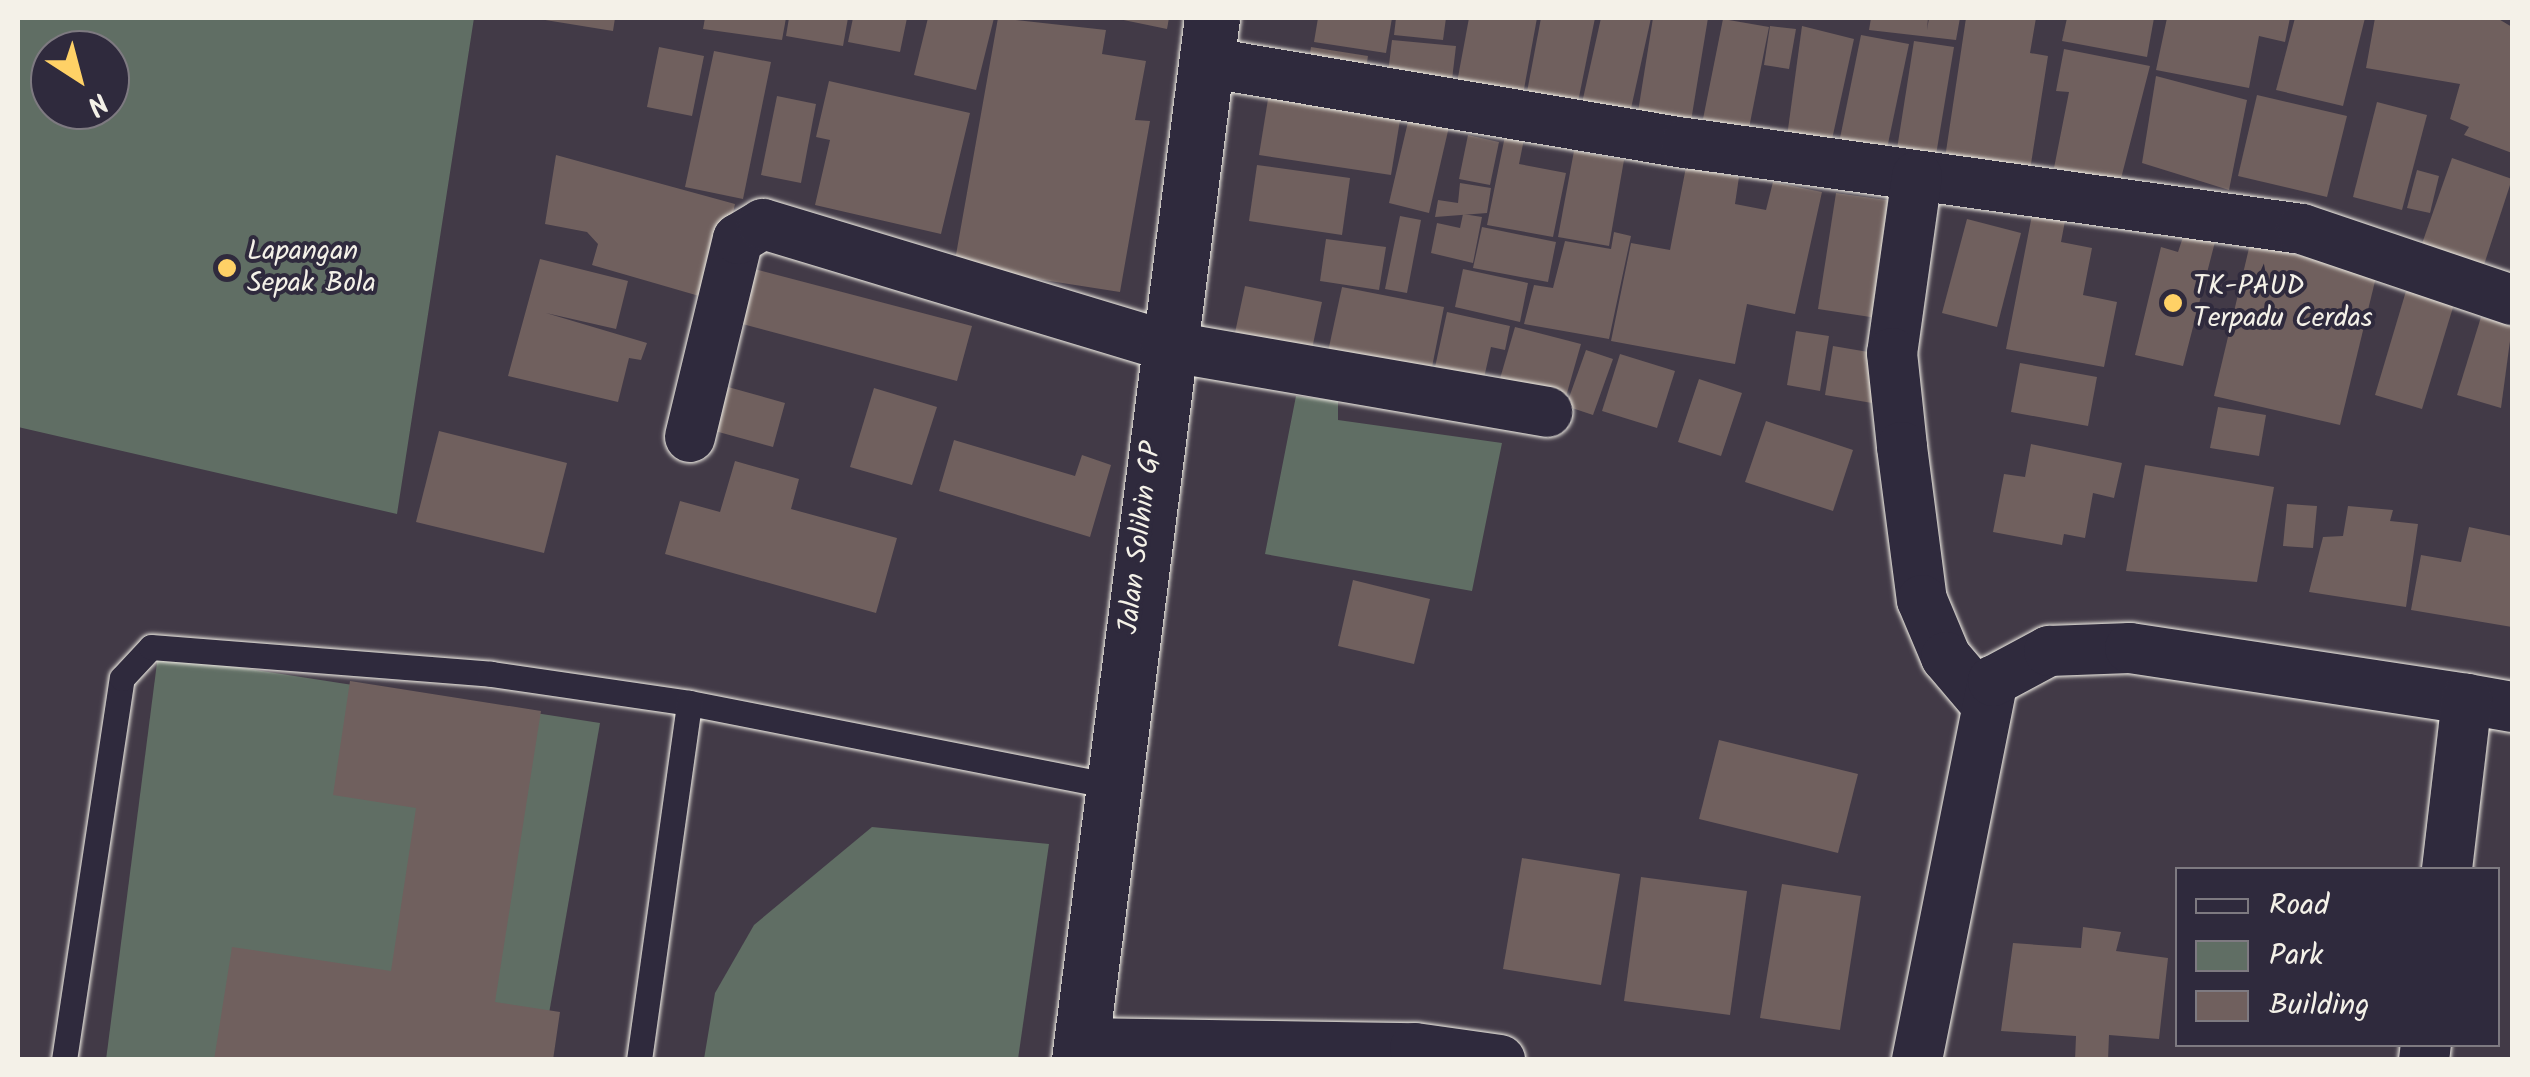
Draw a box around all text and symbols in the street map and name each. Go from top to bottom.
north arrow [30,30,130,130]
text: N [76,80,117,126]
place label: Lapangan Sepak Bola [247,235,376,301]
marker: Lapangan Sepak Bola [216,257,238,279]
place label: TK-PAUD Terpadu Cerdas [2193,270,2373,336]
marker: TK-PAUD Terpadu Cerdas [2162,292,2184,314]
street label: Jalan Solihin GP [1113,440,1169,636]
legend [2175,867,2500,1047]
text: Road [2269,882,2329,930]
text: Park [2269,932,2323,980]
text: Building [2269,982,2369,1030]

